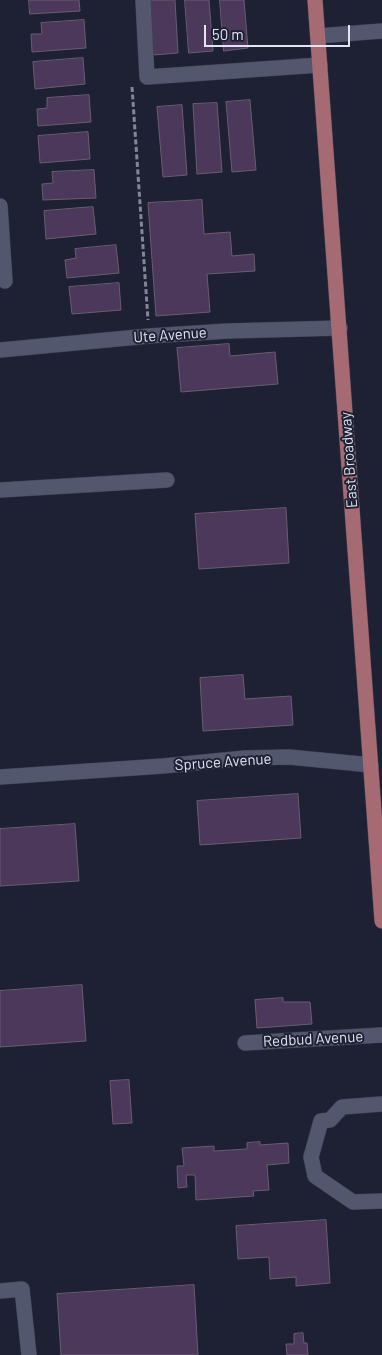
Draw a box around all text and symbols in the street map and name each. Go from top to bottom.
scale bar [207,15,353,47]
text: 50 m [212,25,244,43]
street label: Ute Avenue [133,323,207,347]
street label: East Broadway [337,411,361,509]
street label: Spruce Avenue [174,750,272,774]
street label: Redbud Avenue [262,1027,364,1051]

